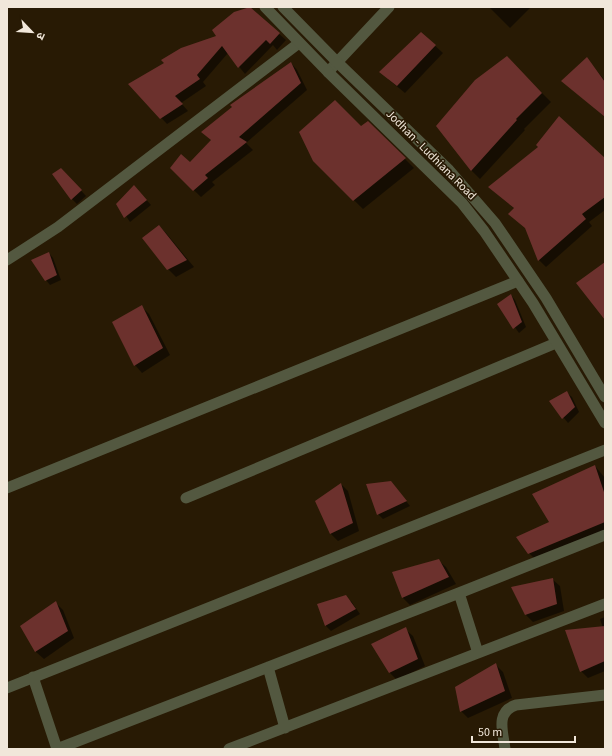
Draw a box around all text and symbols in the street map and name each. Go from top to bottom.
north arrow [12,12,52,52]
text: उ [32,30,49,43]
street label: Jodhan - Ludhiana Road [382,106,480,204]
scale bar [472,718,575,744]
text: 50 m [478,724,502,741]

